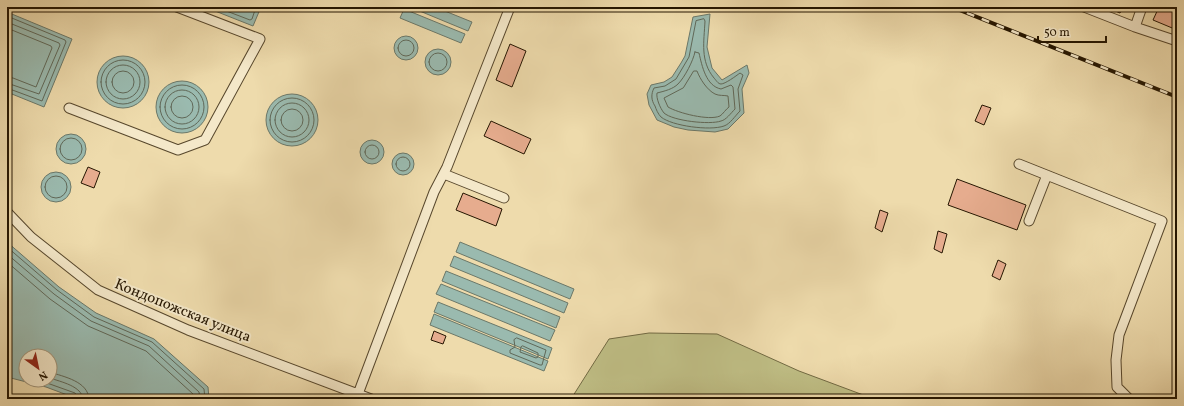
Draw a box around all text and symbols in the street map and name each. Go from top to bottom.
scale bar [1038,18,1106,44]
text: 50 m [1044,25,1070,41]
street label: Кондопожская улица [111,274,254,348]
north arrow [18,348,58,388]
text: N [35,367,50,384]

